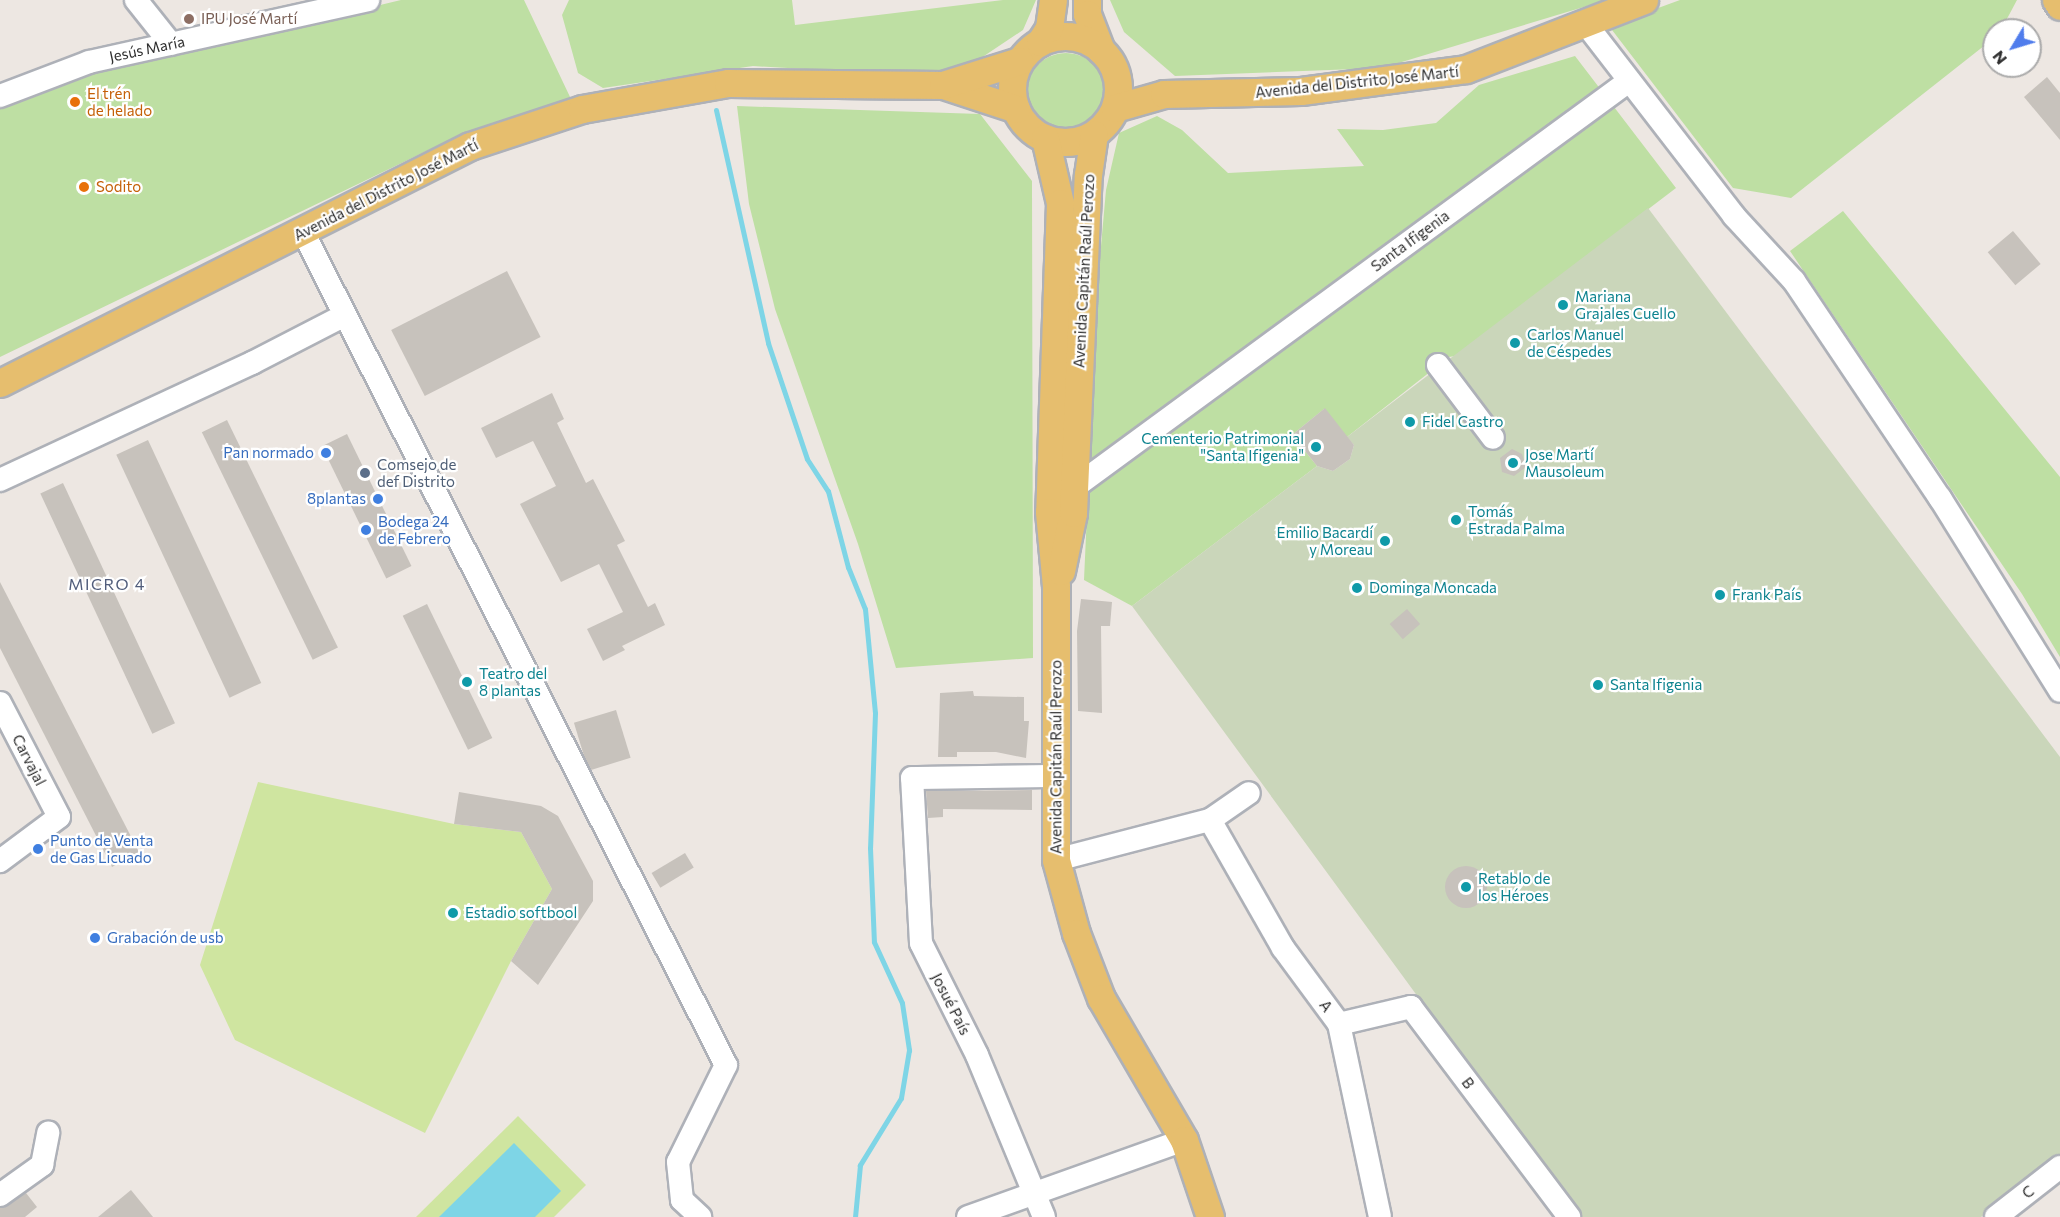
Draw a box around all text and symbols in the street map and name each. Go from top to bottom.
place label: IPU José Martí [201,10,297,28]
marker: IPU José Martí [182,12,196,26]
north arrow [1982,18,2042,78]
street label: Jesús María [108,32,186,66]
text: N [1988,48,2010,69]
street label: Avenida del Distrito José Martí [1254,62,1460,102]
place label: El trén de helado [87,84,152,119]
marker: El trén de helado [68,95,82,109]
street label: Avenida del Distrito José Martí [291,136,481,244]
street label: Avenida Capitán Raúl Perozo [1070,174,1098,368]
place label: Sodito [96,178,141,196]
marker: Sodito [77,180,91,194]
street label: Santa Ifigenia [1367,207,1453,275]
place label: Mariana Grajales Cuello [1575,287,1676,322]
marker: Mariana Grajales Cuello [1556,298,1570,312]
place label: Carlos Manuel de Céspedes [1527,325,1624,360]
marker: Carlos Manuel de Céspedes [1508,336,1522,350]
place label: Fidel Castro [1422,413,1503,431]
marker: Fidel Castro [1403,415,1417,429]
place label: Cementerio Patrimonial "Santa Ifigenia" [1141,429,1304,464]
marker: Cementerio Patrimonial "Santa Ifigenia" [1309,440,1323,454]
place label: Pan normado [223,444,314,462]
place label: Jose Martí Mausoleum [1525,445,1604,480]
marker: Pan normado [319,446,333,460]
place label: Comsejo de def Distrito [377,455,456,490]
marker: Jose Martí Mausoleum [1506,456,1520,470]
marker: Comsejo de def Distrito [358,466,372,480]
place label: 8plantas [307,490,366,508]
marker: 8plantas [371,492,385,506]
place label: Tomás Estrada Palma [1468,502,1565,537]
place label: Bodega 24 de Febrero [378,512,451,547]
marker: Tomás Estrada Palma [1449,513,1463,527]
marker: Bodega 24 de Febrero [359,523,373,537]
place label: Emilio Bacardí y Moreau [1277,523,1373,558]
marker: Emilio Bacardí y Moreau [1378,534,1392,548]
district label: MICRO 4 [68,574,146,594]
place label: Dominga Moncada [1369,579,1497,597]
marker: Dominga Moncada [1350,581,1364,595]
place label: Frank País [1732,586,1802,604]
marker: Frank País [1713,588,1727,602]
street label: Avenida Capitán Raúl Perozo [1047,660,1065,854]
place label: Teatro del 8 plantas [479,664,547,699]
marker: Teatro del 8 plantas [460,675,474,689]
place label: Santa Ifigenia [1610,676,1702,694]
marker: Santa Ifigenia [1591,678,1605,692]
street label: Carvajal [9,731,49,789]
place label: Punto de Venta de Gas Licuado [50,831,153,866]
marker: Punto de Venta de Gas Licuado [31,842,45,856]
place label: Retablo de los Héroes [1478,869,1550,904]
marker: Retablo de los Héroes [1459,880,1473,894]
place label: Estadio softbool [465,904,577,922]
marker: Estadio softbool [446,906,460,920]
place label: Grabación de usb [107,929,224,947]
marker: Grabación de usb [88,931,102,945]
street label: Josué País [928,970,974,1038]
street label: A [1316,997,1336,1015]
street label: B [1458,1074,1478,1092]
street label: C [2018,1182,2038,1202]

